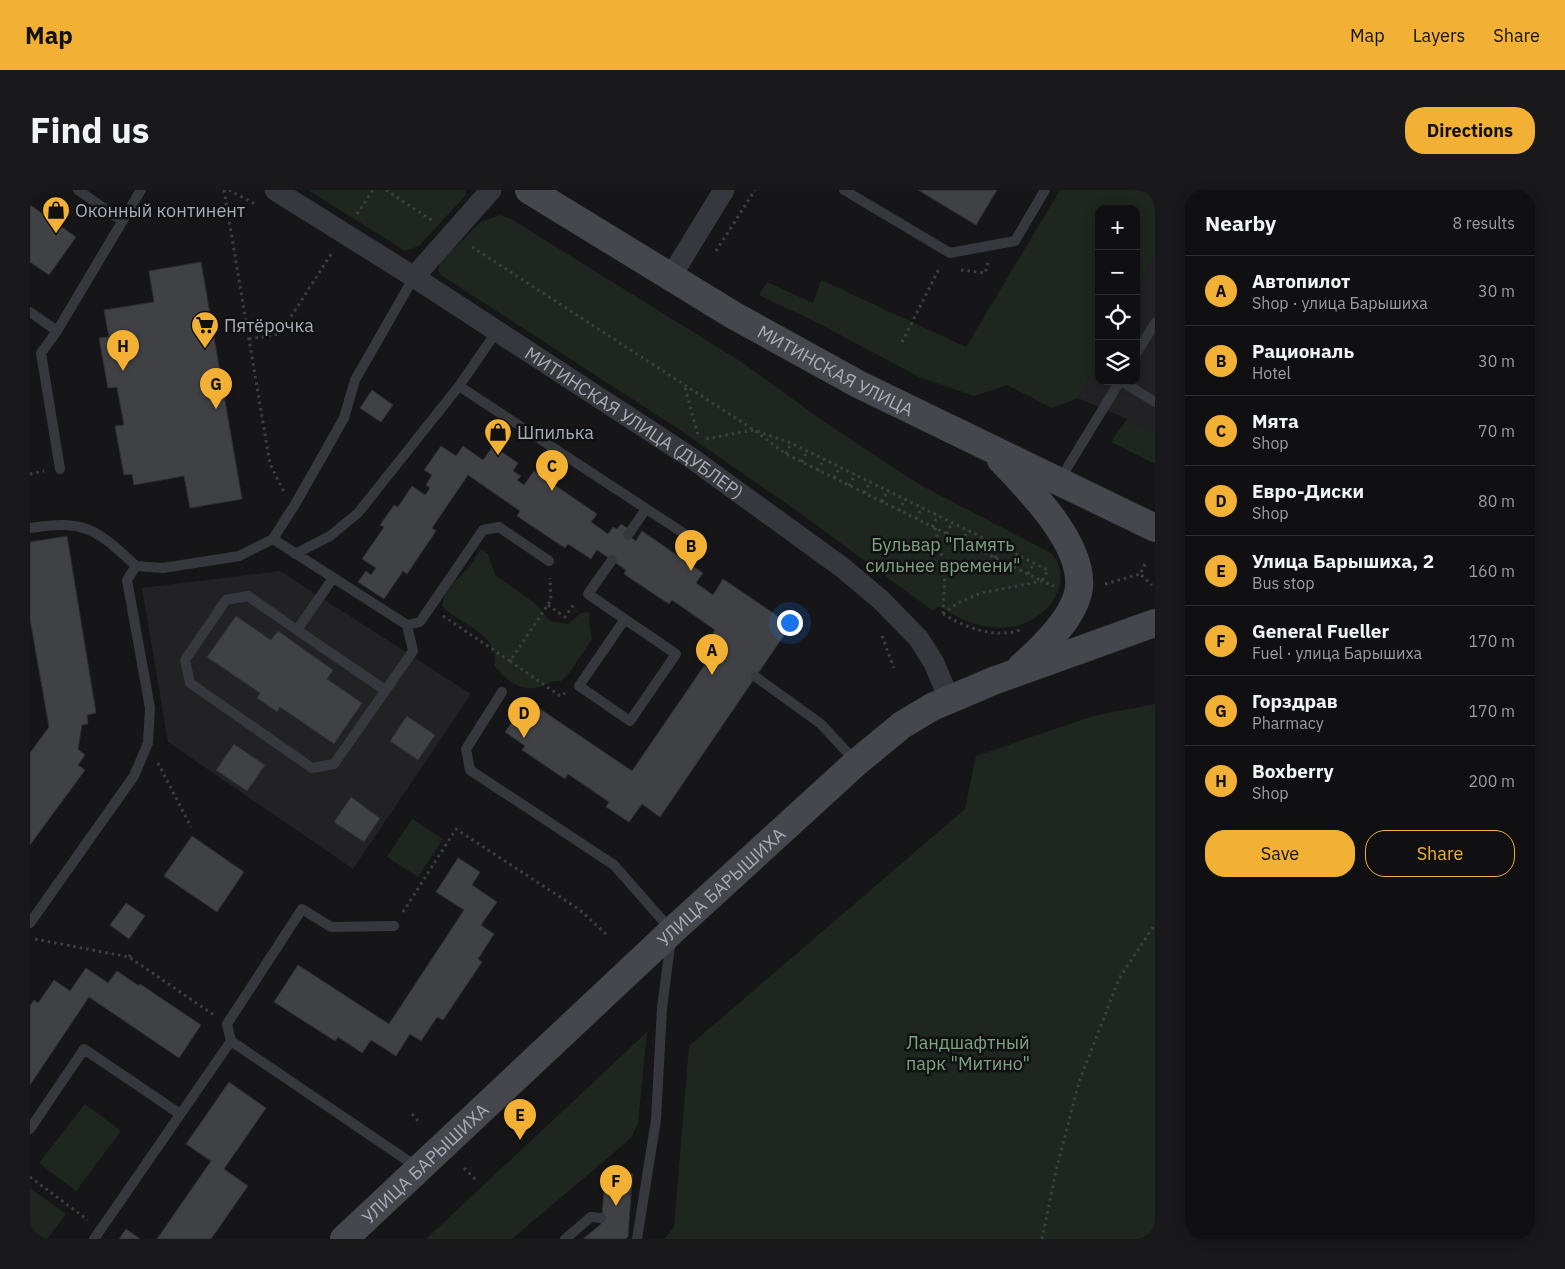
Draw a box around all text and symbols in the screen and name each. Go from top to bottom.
text: Map [25,19,73,51]
text: Map [1350,24,1385,47]
text: Layers [1413,24,1465,47]
text: Share [1493,24,1540,47]
text: Find us [30,107,149,153]
button: Directions [1405,107,1535,154]
shop icon: Оконный континент [41,195,71,234]
place label: Оконный континент [75,199,246,222]
map controls [1095,205,1140,385]
button: + [1095,205,1140,250]
text: Nearby [1205,209,1276,237]
text: 8 results [1452,213,1515,233]
button: − [1095,250,1140,295]
text: Автопилот [1252,269,1350,293]
text: A [1216,281,1226,301]
text: 30 m [1478,281,1515,301]
text: Shop · улица Барышиха [1252,293,1428,313]
button: locate [1095,295,1140,340]
supermarket icon: Пятёрочка [190,310,220,349]
place label: Пятёрочка [224,314,314,337]
street label: МИТИНСКАЯ УЛИЦА [754,320,918,421]
pin: H [107,330,139,371]
text: Рациональ [1252,339,1354,363]
button: layers [1095,340,1140,385]
street label: МИТИНСКАЯ УЛИЦА (ДУБЛЕР) [521,341,748,504]
text: B [1216,351,1226,371]
text: 30 m [1478,351,1515,371]
text: Hotel [1252,363,1291,383]
pin: G [200,368,232,409]
text: Мята [1252,409,1299,433]
shop icon: Шпилька [483,417,513,456]
place label: Шпилька [517,421,594,444]
text: C [1216,421,1226,441]
text: 70 m [1478,421,1515,441]
text: Shop [1252,433,1289,453]
pin: C [536,450,568,491]
text: Евро-Диски [1252,479,1364,503]
text: D [1215,491,1227,511]
text: 80 m [1478,491,1515,511]
text: Shop [1252,503,1289,523]
pin: B [675,530,707,571]
park label: Бульвар "Память сильнее времени" [865,533,1021,577]
text: Улица Барышиха, 2 [1252,549,1434,573]
text: E [1216,561,1226,581]
text: 160 m [1468,561,1515,581]
text: Bus stop [1252,573,1315,593]
your location [777,610,803,636]
text: General Fueller [1252,619,1389,643]
text: F [1216,631,1226,651]
text: 170 m [1468,631,1515,651]
pin: A [696,634,728,675]
text: Fuel · улица Барышиха [1252,643,1422,663]
text: Горздрав [1252,689,1338,713]
pin: D [508,697,540,738]
text: G [1215,701,1227,721]
text: 170 m [1468,701,1515,721]
text: Pharmacy [1252,713,1324,733]
text: Boxberry [1252,759,1334,783]
text: H [1215,771,1227,791]
text: 200 m [1468,771,1515,791]
text: Shop [1252,783,1289,803]
street label: УЛИЦА БАРЫШИХА [652,822,790,951]
button: Save [1205,830,1355,877]
button: Share [1365,830,1515,877]
park label: Ландшафтный парк "Митино" [906,1031,1030,1075]
street label: УЛИЦА БАРЫШИХА [357,1098,494,1228]
pin: E [504,1099,536,1140]
pin: F [600,1165,632,1206]

